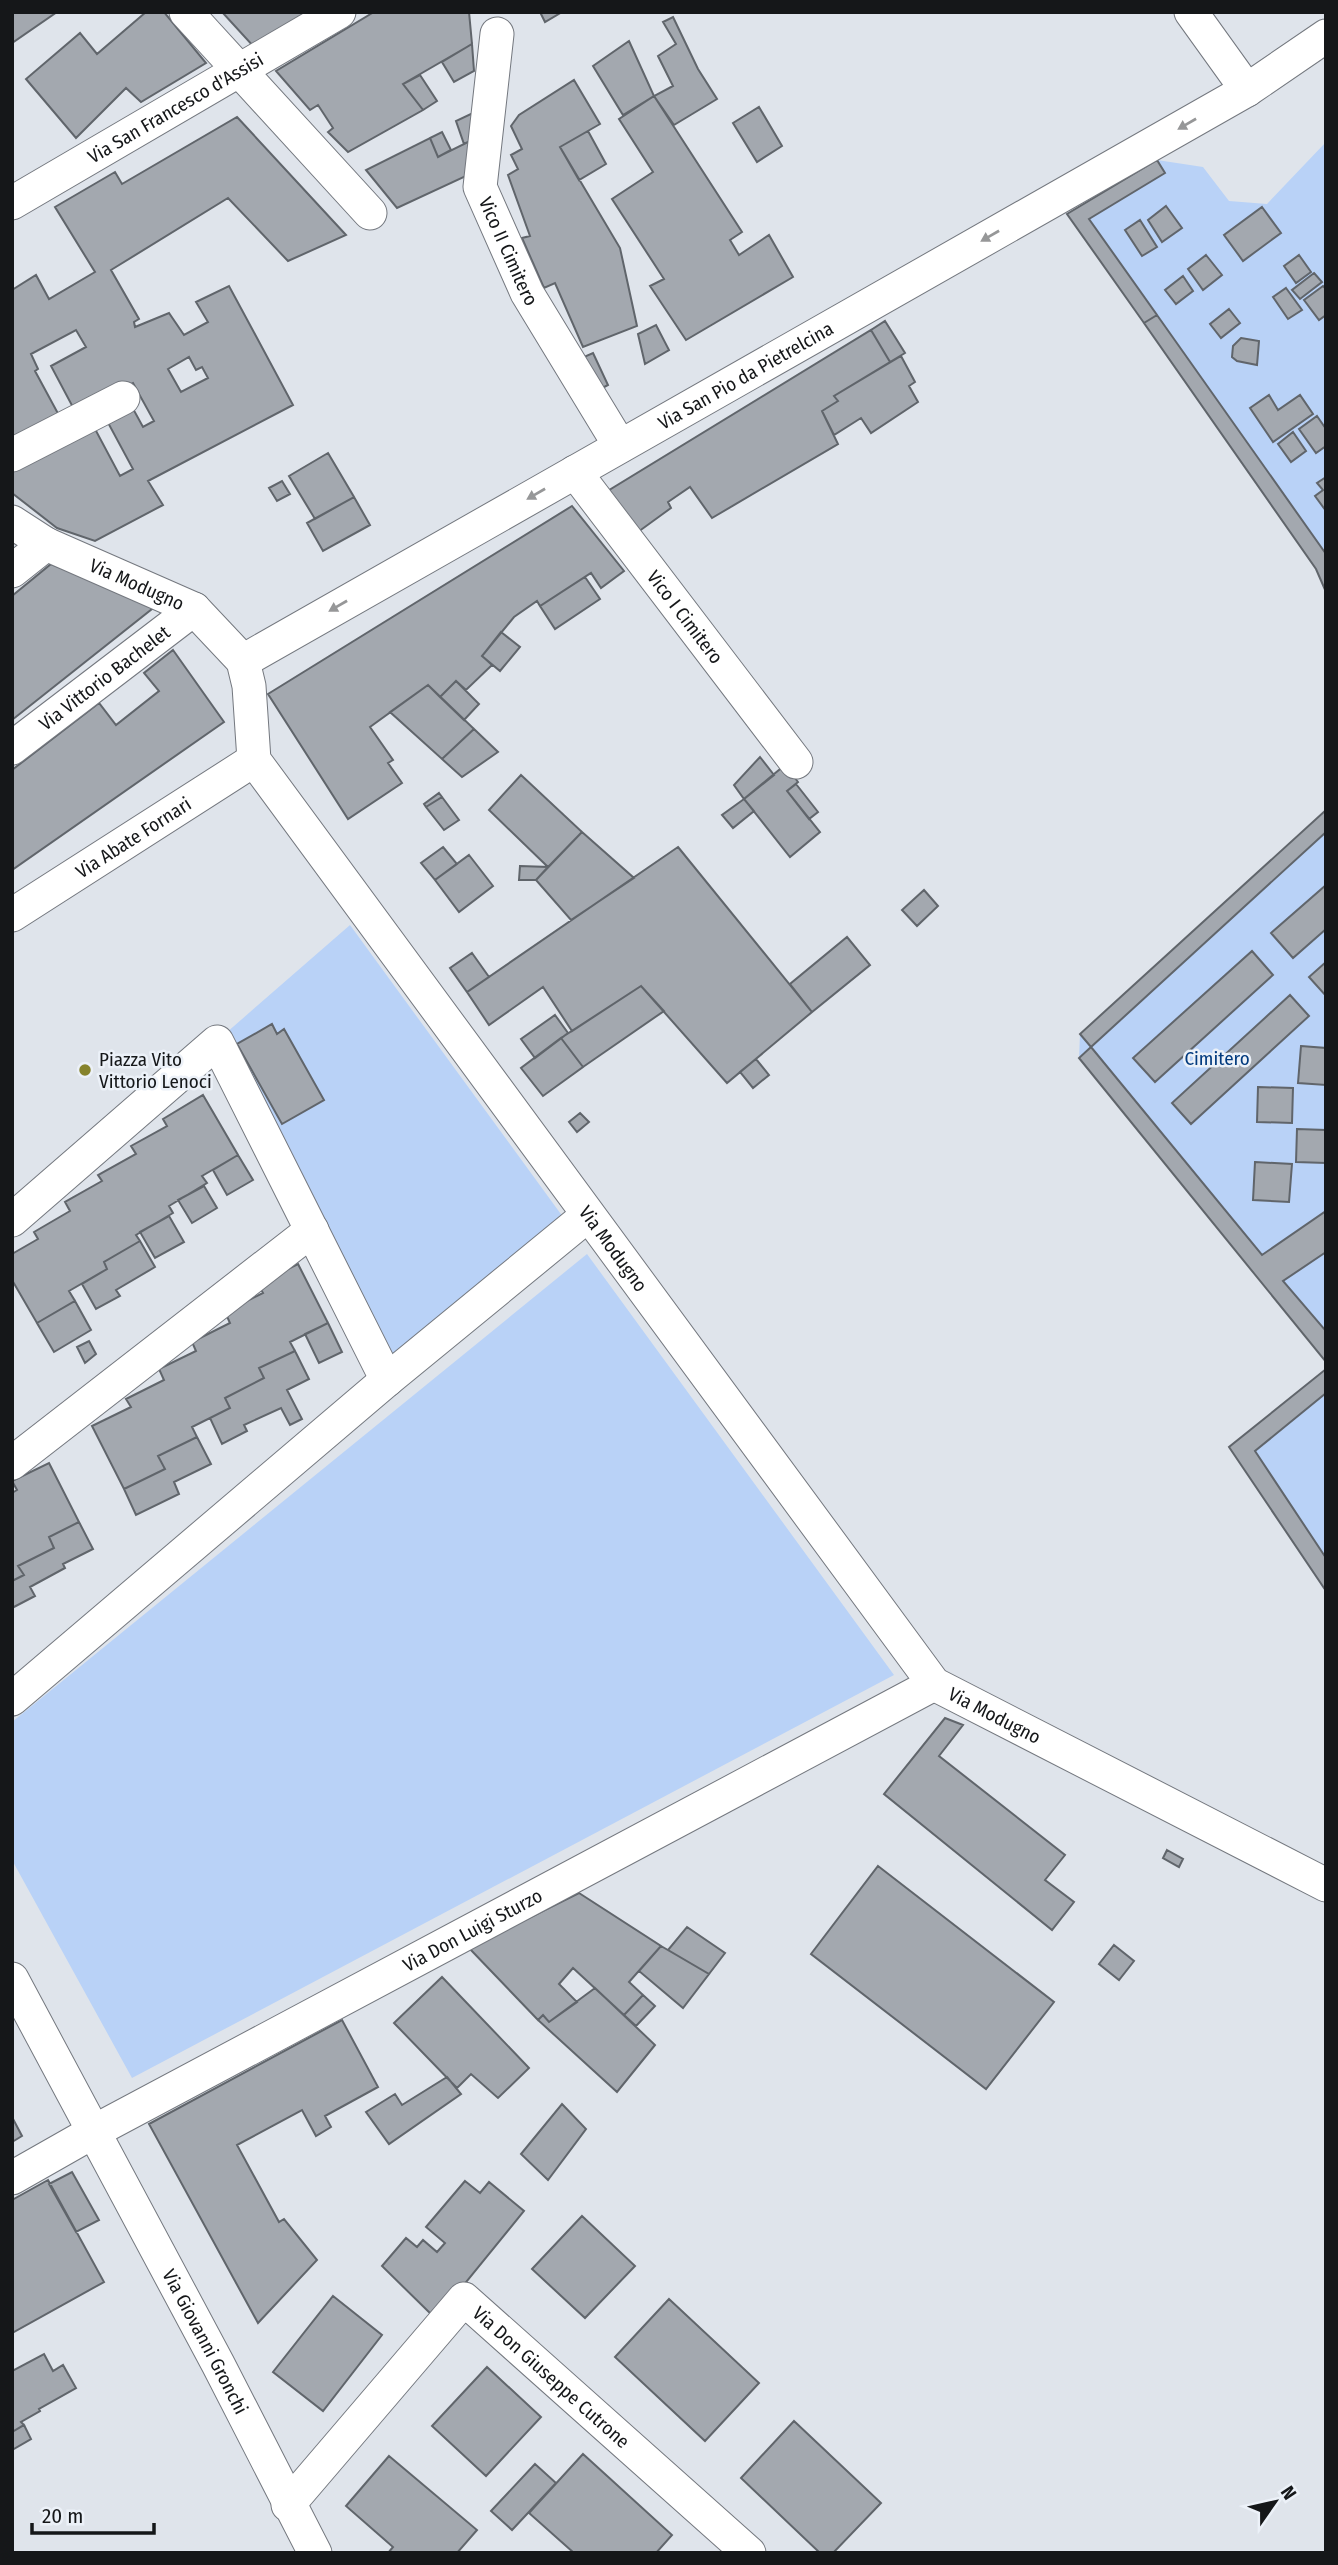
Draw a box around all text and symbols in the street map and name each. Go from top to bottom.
street label: Via San Francesco d'Assisi [84,48,267,168]
one-way arrow [1178,118,1197,130]
street label: Vico II Cimitero [474,193,543,310]
one-way arrow [980,230,999,243]
street label: Via San Pio da Pietrelcina [654,317,837,435]
one-way arrow [526,488,546,500]
street label: Via Modugno [86,554,188,615]
street label: Vico I Cimitero [642,566,728,668]
one-way arrow [329,600,348,613]
street label: Via Vittorio Bachelet [34,620,175,735]
street label: Via Abate Fornari [72,792,195,883]
park label: Cimitero [1184,1047,1250,1070]
place label: Piazza Vito Vittorio Lenoci [99,1048,212,1093]
marker: Piazza Vito Vittorio Lenoci [77,1062,93,1078]
street label: Via Modugno [574,1201,652,1296]
street label: Via Modugno [944,1682,1045,1749]
street label: Via Don Luigi Sturzo [399,1884,546,1977]
street label: Via Giovanni Gronchi [157,2265,253,2418]
street label: Via Don Giuseppe Cutrone [468,2301,634,2453]
north arrow [1240,2467,1310,2537]
text: N [1276,2482,1301,2504]
scale bar [32,2492,154,2536]
text: 20 m [42,2503,83,2529]

